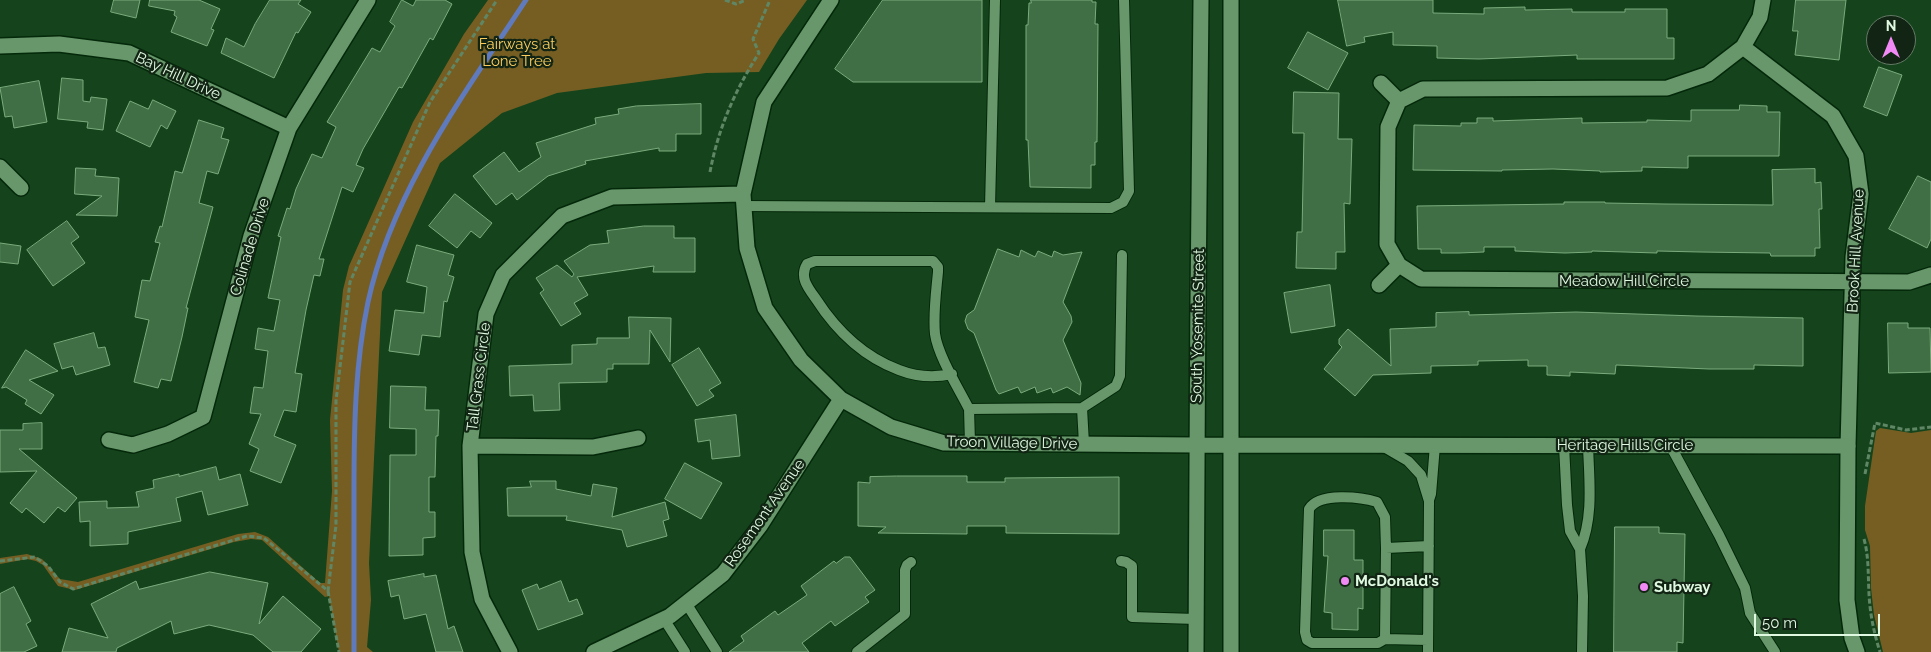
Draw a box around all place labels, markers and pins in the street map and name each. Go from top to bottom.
place label: McDonald's [1355,572,1439,590]
marker: McDonald's [1339,575,1351,587]
place label: Subway [1654,578,1711,596]
marker: Subway [1638,581,1650,593]

